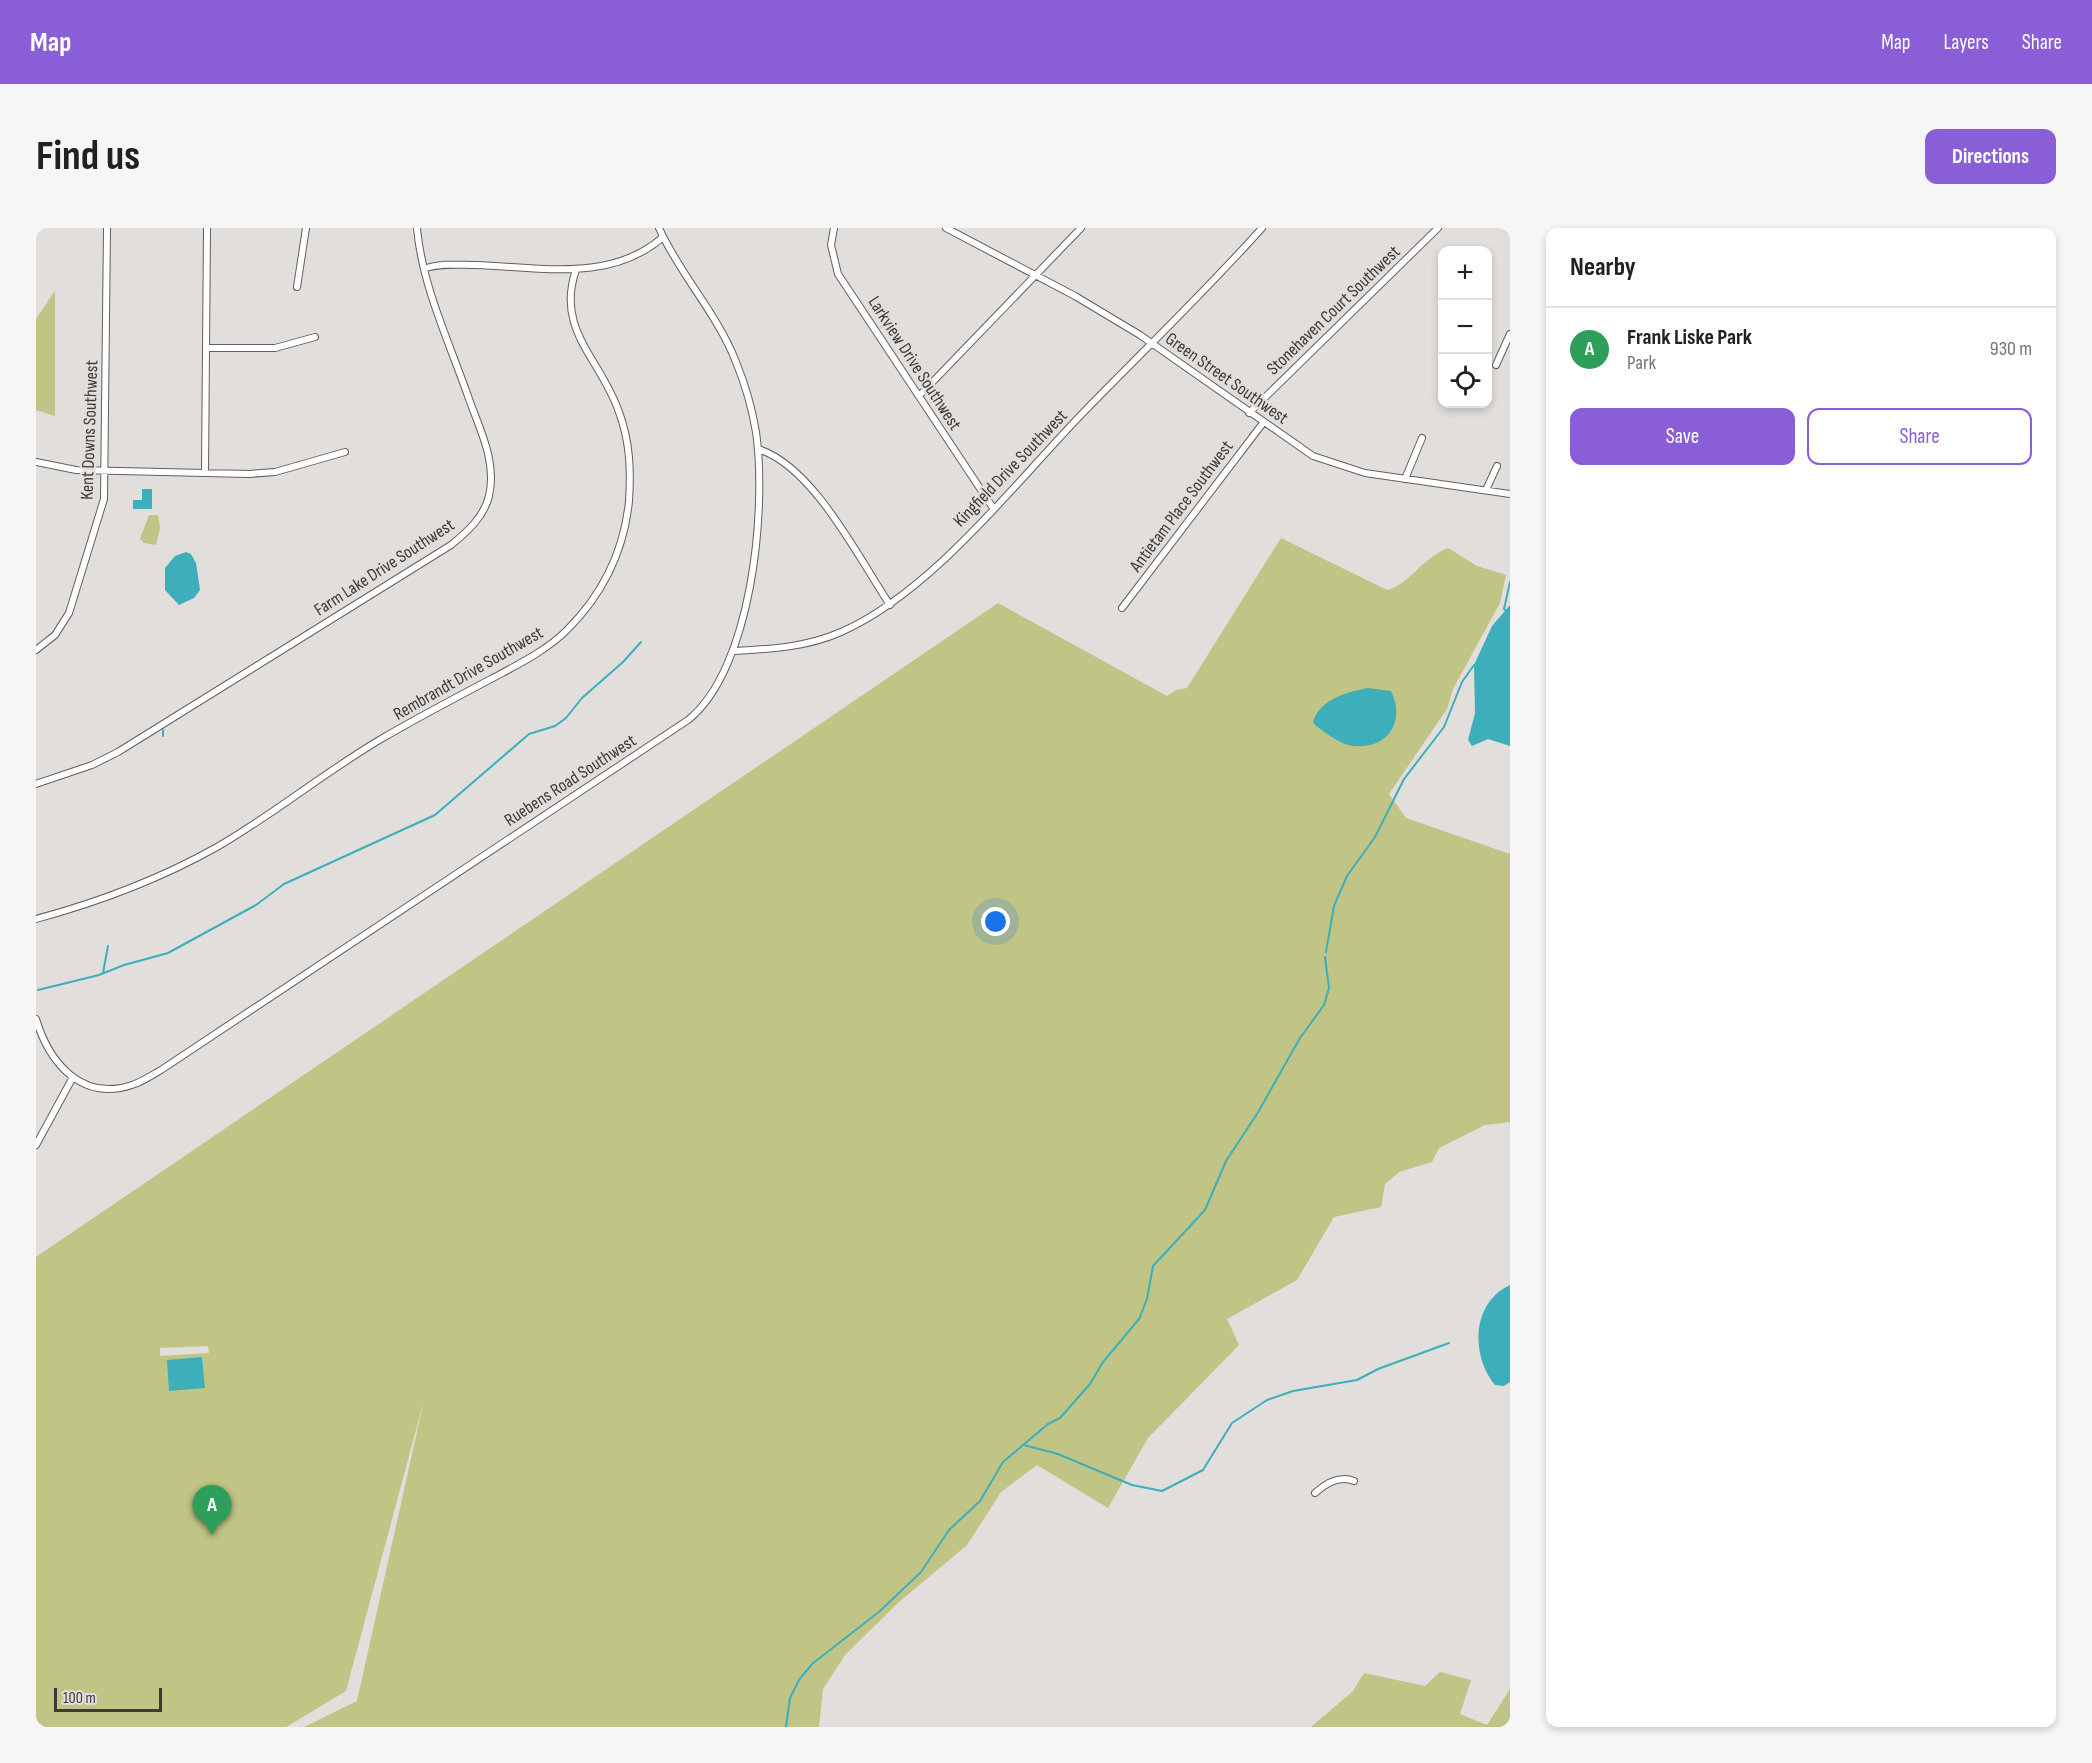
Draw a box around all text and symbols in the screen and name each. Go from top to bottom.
text: Map [30,26,71,59]
text: Map [1881,30,1910,55]
text: Layers [1943,30,1989,55]
text: Share [2022,30,2062,55]
button: Directions [1925,129,2056,184]
text: Find us [36,131,140,182]
street label: Stonehaven Court Southwest [1262,241,1405,379]
map controls [1438,246,1492,408]
button: + [1438,246,1492,300]
text: Nearby [1570,252,1636,283]
street label: Larkview Drive Southwest [863,292,966,435]
button: − [1438,300,1492,354]
text: Frank Liske Park [1627,324,1752,351]
street label: Green Street Southwest [1161,328,1292,429]
text: A [1585,337,1594,361]
text: 930 m [1990,337,2032,361]
text: Park [1627,351,1656,375]
button: locate [1438,354,1492,408]
street label: Kent Downs Southwest [77,359,102,500]
street label: Kingfield Drive Southwest [949,405,1072,531]
button: Save [1570,408,1795,465]
button: Share [1807,408,2032,465]
street label: Antietam Place Southwest [1125,436,1238,577]
street label: Farm Lake Drive Southwest [310,514,459,621]
street label: Rembrandt Drive Southwest [390,622,547,725]
street label: Ruebens Road Southwest [500,730,640,831]
your location [981,907,1010,936]
pin: A [192,1486,231,1535]
scale bar [54,1685,162,1712]
text: 100 m [63,1689,96,1708]

